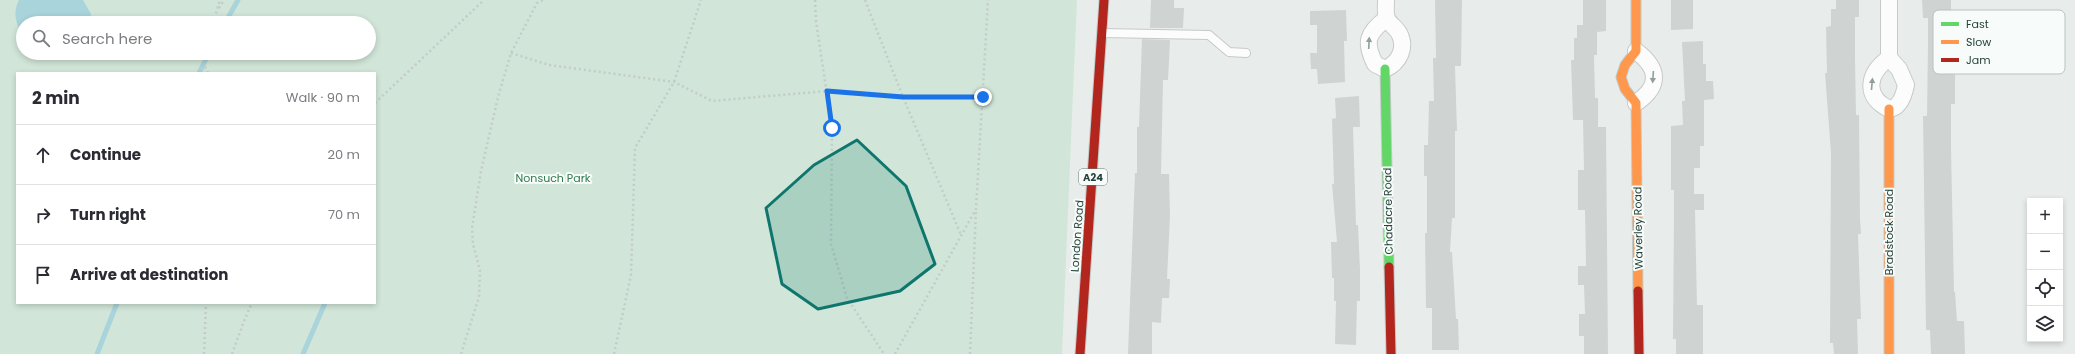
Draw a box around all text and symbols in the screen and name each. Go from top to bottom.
legend [1933,10,2065,74]
search box [16,16,376,60]
text: Fast [1966,16,1989,32]
icon: search [30,27,52,49]
text: Search here [62,28,152,49]
text: Slow [1966,34,1991,50]
one-way arrow [1366,37,1373,50]
text: Jam [1966,52,1991,68]
one-way arrow [1650,70,1657,83]
one-way arrow [1869,78,1876,90]
text: 2 min [32,86,80,110]
text: Walk · 90 m [286,88,360,107]
route end [974,88,992,106]
route start [823,119,841,137]
icon: ahead [32,144,54,166]
text: Continue [70,144,141,165]
text: 20 m [327,145,360,164]
street label: Chadacre Road [1379,167,1397,255]
road number: A24 [1079,169,1107,185]
park label: Nonsuch Park [516,170,591,186]
street label: Waverley Road [1629,187,1647,269]
street label: Bradstock Road [1881,189,1897,275]
map controls [2027,198,2063,342]
button: + [2027,198,2063,234]
street label: London Road [1067,200,1087,272]
icon: right [32,204,54,226]
text: Turn right [70,204,146,225]
text: 70 m [328,205,360,224]
button: − [2027,234,2063,270]
icon: arrive [32,264,54,286]
text: Arrive at destination [70,264,228,285]
button: locate [2027,270,2063,306]
button: layers [2027,306,2063,342]

